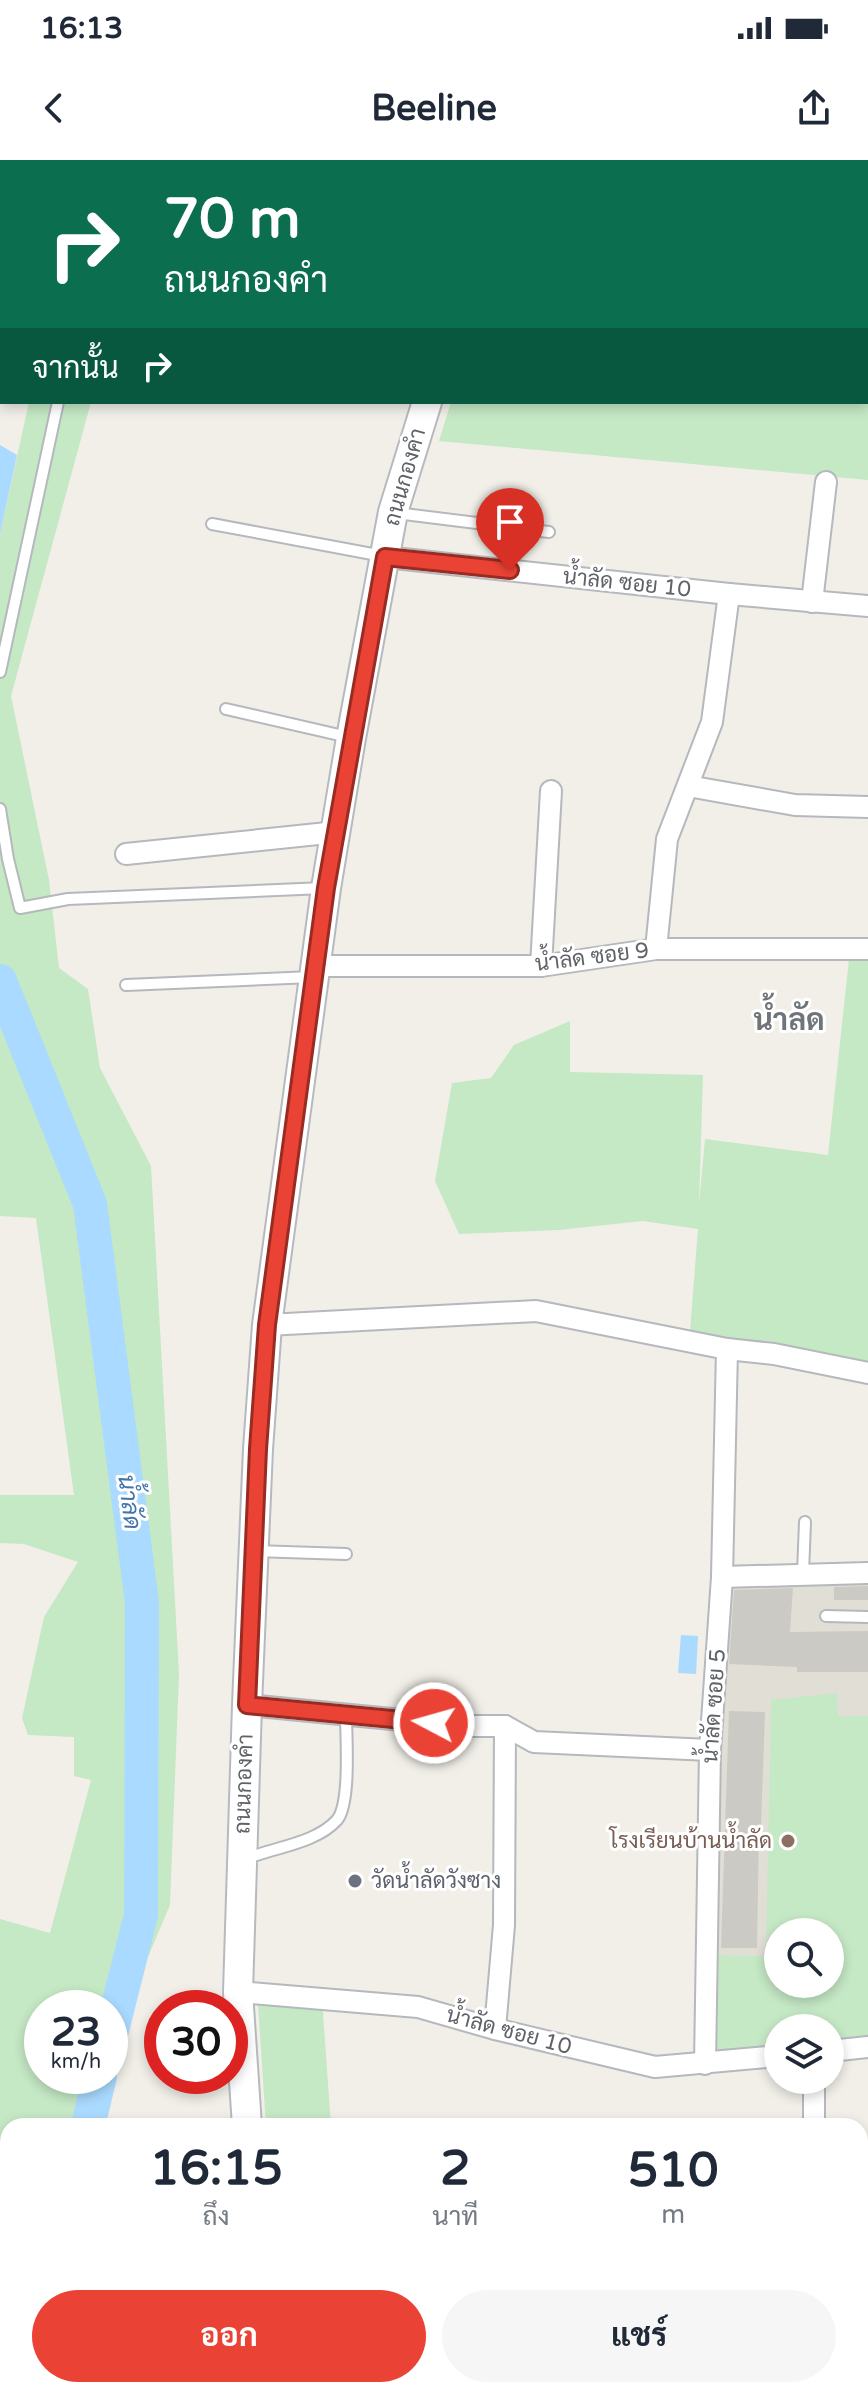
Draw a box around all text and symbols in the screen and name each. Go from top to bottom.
text: 16:13 [40,10,123,47]
icon: back [32,86,76,130]
icon: share [792,86,836,130]
text: Beeline [371,87,497,130]
text: 70 m [164,186,300,253]
icon: right [32,192,136,296]
text: ถนนกองคำ [164,259,328,302]
icon: right [135,344,179,388]
text: จากนั้น [32,350,119,387]
street label: ถนนกองคำ [379,425,431,529]
pin [476,488,544,570]
icon: arrive [488,500,532,544]
street label: น้ำลัด ซอย 10 [562,556,693,603]
street label: น้ำลัด ซอย 9 [533,930,651,977]
district label: น้ำลัด [753,992,825,1039]
water label: น้ำลัด [111,1472,153,1531]
street label: น้ำลัด ซอย 5 [690,1647,731,1764]
position arrow [392,1681,476,1765]
street label: ถนนกองคำ [229,1733,259,1835]
place label: โรงเรียนบ้านน้ำลัด [609,1821,772,1854]
marker: โรงเรียนบ้านน้ำลัด [779,1832,797,1850]
place label: วัดน้ำลัดวังซาง [371,1861,501,1894]
marker: วัดน้ำลัดวังซาง [346,1872,364,1890]
map controls [764,1918,844,2094]
button: search [764,1918,844,1998]
speed limit sign: 30 [144,1990,248,2094]
street label: น้ำลัด ซอย 10 [444,1995,576,2060]
text: 23 [51,2008,101,2056]
button: layers [764,2014,844,2094]
text: km/h [51,2050,101,2074]
text: 16:15 [150,2140,283,2198]
text: 2 [440,2140,470,2198]
text: 510 [628,2142,718,2200]
text: m [661,2199,685,2230]
text: ถึง [203,2201,230,2232]
text: นาที [432,2201,478,2232]
button: ออก [32,2290,426,2382]
button: แชร์ [442,2290,836,2382]

